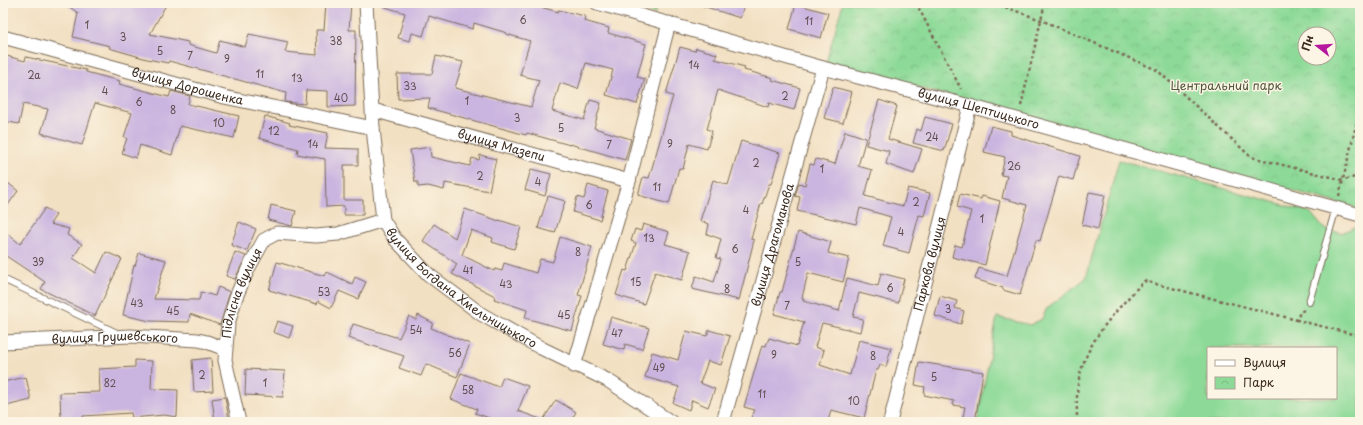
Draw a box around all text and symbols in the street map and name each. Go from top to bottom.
house number: 6 [519,12,527,27]
house number: 11 [805,13,813,28]
house number: 1 [85,17,89,32]
north arrow [1297,26,1337,66]
house number: 3 [120,29,126,44]
house number: 38 [330,33,342,48]
text: Пн [1296,33,1317,53]
house number: 5 [157,43,163,58]
house number: 7 [187,48,193,63]
house number: 9 [224,51,230,66]
house number: 14 [688,57,700,72]
street label: вулиця Дорошенка [130,62,246,109]
house number: 11 [256,66,264,81]
house number: 2а [27,67,41,82]
house number: 13 [291,70,303,85]
park label: Центральний парк [1170,76,1282,94]
house number: 33 [403,78,417,93]
house number: 4 [102,83,109,98]
street label: вулиця Шептицького [916,83,1042,133]
house number: 2 [781,88,789,103]
house number: 40 [334,90,348,105]
house number: 1 [465,93,469,108]
house number: 6 [135,94,143,109]
house number: 8 [170,102,176,117]
house number: 3 [514,110,520,125]
house number: 10 [213,115,225,130]
house number: 5 [558,120,564,135]
house number: 12 [268,123,280,138]
street label: вулиця Мазепи [456,124,547,165]
house number: 24 [925,129,939,144]
house number: 14 [307,136,319,151]
house number: 9 [667,136,673,151]
house number: 7 [606,137,612,152]
house number: 2 [752,155,760,170]
house number: 26 [1007,158,1021,173]
house number: 1 [820,161,824,176]
house number: 2 [476,168,484,183]
house number: 4 [535,174,542,189]
house number: 11 [653,179,661,194]
street label: вулиця Драгоманова [746,181,798,308]
house number: 2 [912,194,920,209]
house number: 6 [585,197,593,212]
house number: 4 [743,202,750,217]
house number: 1 [980,211,984,226]
street label: Паркова вулиця [908,214,950,313]
street label: вулиця Богдана Хмельницького [382,224,541,352]
house number: 4 [898,224,905,239]
house number: 13 [643,230,655,245]
house number: 6 [731,241,739,256]
street label: Підлісна вулиця [217,244,266,339]
house number: 8 [575,244,581,259]
house number: 39 [32,254,44,269]
house number: 5 [795,254,801,269]
house number: 41 [463,262,473,277]
house number: 15 [631,274,641,289]
house number: 43 [500,276,513,291]
house number: 6 [886,280,894,295]
house number: 8 [724,281,730,296]
house number: 53 [318,284,330,299]
house number: 43 [131,295,144,310]
house number: 7 [784,298,790,313]
house number: 3 [945,301,951,316]
house number: 45 [167,303,179,318]
house number: 45 [558,307,570,322]
house number: 54 [409,322,423,337]
house number: 47 [611,325,624,340]
street label: вулиця Грушевського [51,326,179,348]
house number: 56 [448,345,462,360]
house number: 9 [771,347,777,362]
legend [1207,347,1337,399]
house number: 8 [870,348,876,363]
text: Вулиця [1243,353,1286,371]
house number: 49 [653,360,665,375]
house number: 2 [198,367,206,382]
house number: 5 [931,369,937,384]
text: Парк [1243,373,1275,391]
house number: 82 [104,375,116,390]
house number: 1 [263,375,267,390]
house number: 58 [462,382,474,397]
house number: 11 [758,386,766,401]
house number: 10 [848,393,860,408]

